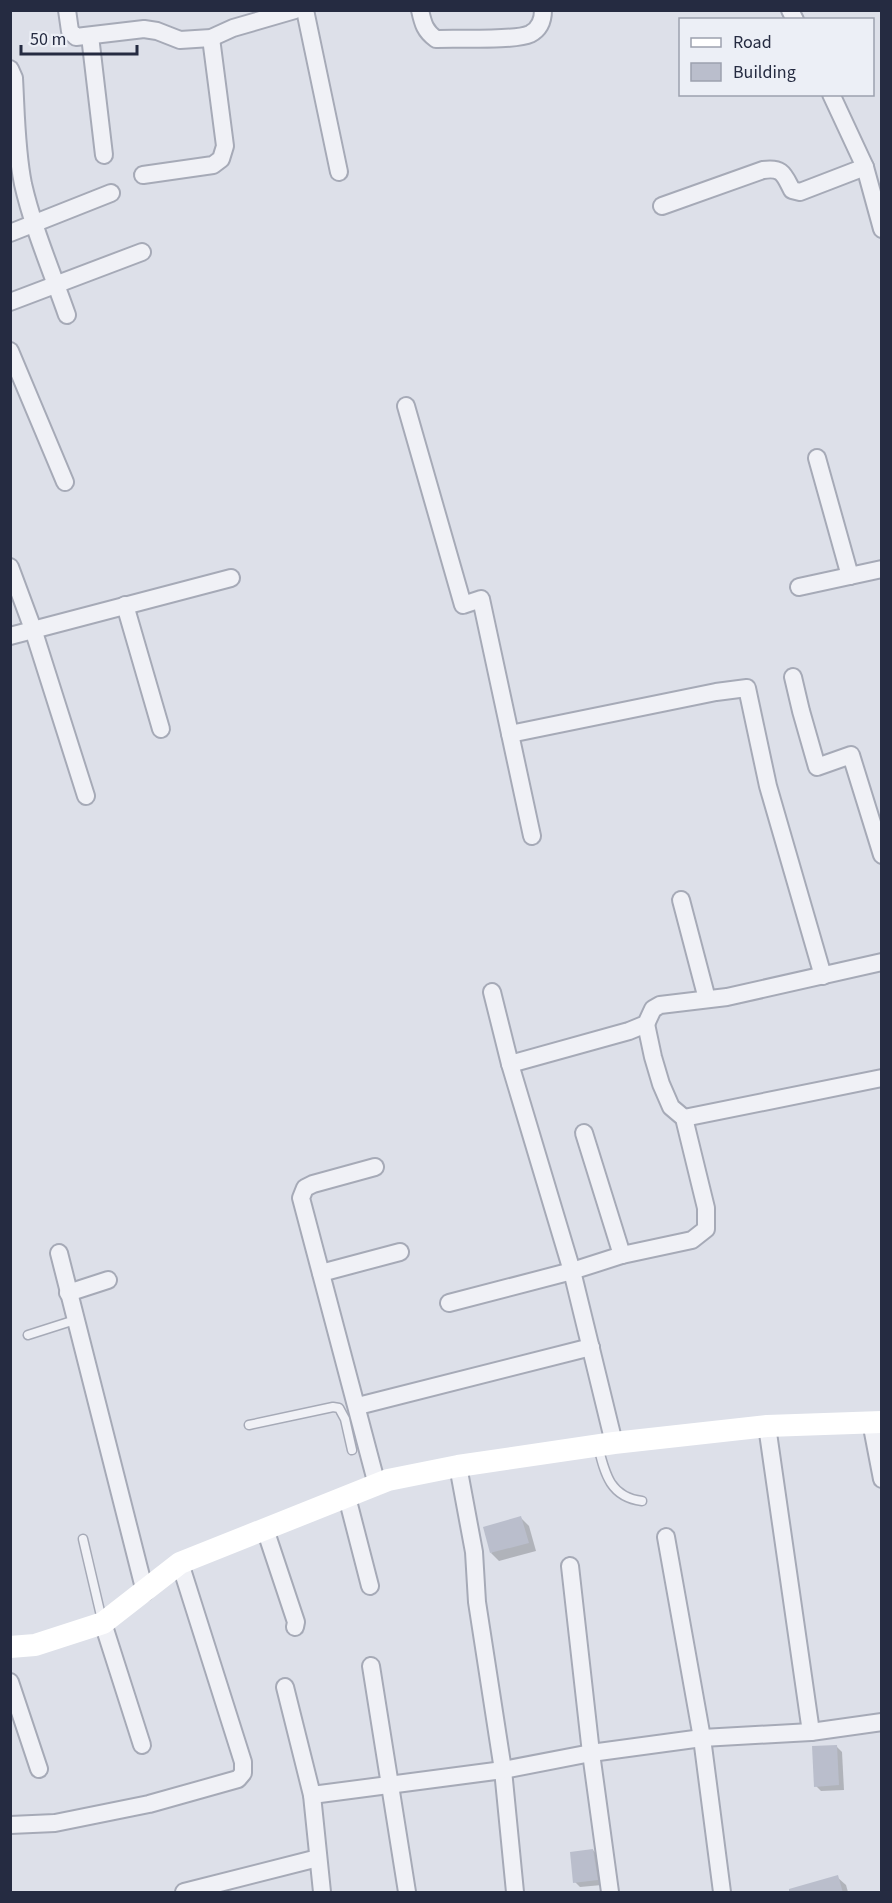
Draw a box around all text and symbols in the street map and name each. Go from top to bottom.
scale bar [21,18,136,56]
legend [679,18,874,96]
text: 50 m [30,27,66,52]
text: Road [733,30,772,55]
text: Building [733,60,796,85]

